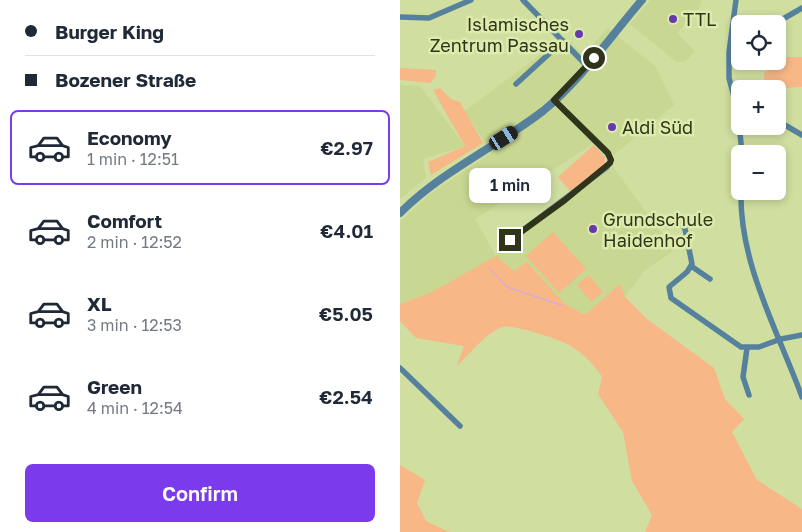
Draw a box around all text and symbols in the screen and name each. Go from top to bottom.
place label: TTL [683,8,716,30]
place label: Islamisches Zentrum Passau [430,13,569,56]
marker: TTL [667,13,679,25]
map controls [731,15,786,200]
button: locate [731,15,786,70]
text: Burger King [55,20,164,43]
marker: Islamisches Zentrum Passau [573,28,585,40]
route start [583,47,605,69]
text: Bozener Straße [55,68,196,91]
button: + [731,80,786,135]
place label: Aldi Süd [622,116,693,138]
marker: Aldi Süd [606,121,618,133]
car [487,124,520,152]
icon: car [27,125,72,170]
text: Economy [87,126,172,149]
text: €2.97 [321,136,373,159]
button: − [731,145,786,200]
text: 1 min · 12:51 [87,149,179,169]
callout: 1 min [469,168,551,202]
text: 1 min [490,175,530,195]
icon: car [27,208,72,253]
place label: Grundschule Haidenhof [603,208,713,251]
text: Comfort [87,209,162,232]
text: €4.01 [320,219,373,242]
marker: Grundschule Haidenhof [587,223,599,235]
route end [499,229,521,251]
text: 2 min · 12:52 [87,232,182,252]
icon: car [27,291,72,336]
text: XL [87,292,112,315]
text: €5.05 [319,302,373,325]
text: 3 min · 12:53 [87,315,182,335]
icon: car [27,374,72,419]
text: Green [87,375,142,398]
text: €2.54 [319,385,373,408]
text: 4 min · 12:54 [87,398,183,418]
button: Confirm [25,464,375,522]

